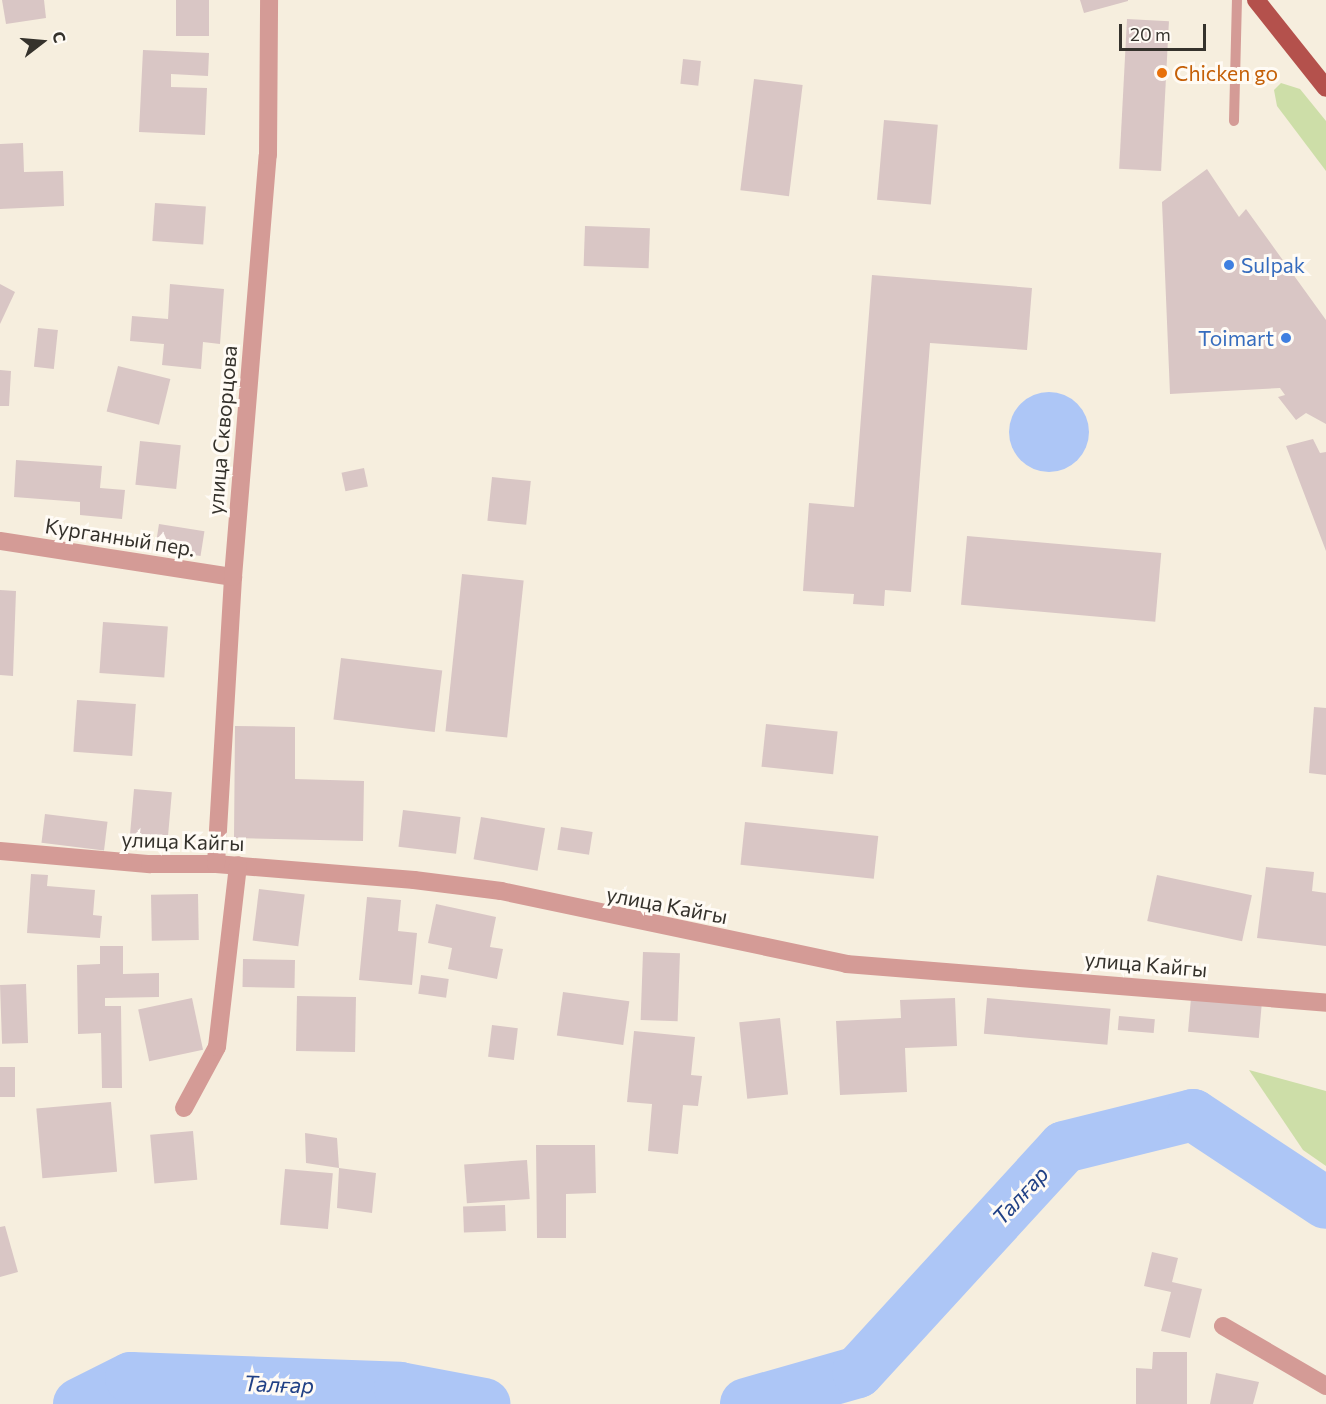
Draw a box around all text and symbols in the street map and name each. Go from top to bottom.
north arrow [12,12,72,72]
scale bar [1122,12,1209,50]
text: 20 m [1130,23,1171,45]
text: С [49,29,70,45]
place label: Chicken go [1174,60,1278,86]
marker: Chicken go [1155,66,1169,80]
place label: Sulpak [1241,252,1305,278]
marker: Sulpak [1222,258,1236,272]
place label: Toimart [1198,325,1274,351]
marker: Toimart [1279,331,1293,345]
street label: улица Скворцова [202,344,242,516]
street label: Курганный пер. [43,513,197,561]
street label: улица Кайгы [121,826,245,856]
street label: улица Кайгы [604,881,730,929]
street label: улица Кайгы [1084,946,1208,982]
water label: Талғар [986,1160,1054,1230]
water label: Талғар [243,1370,315,1398]

